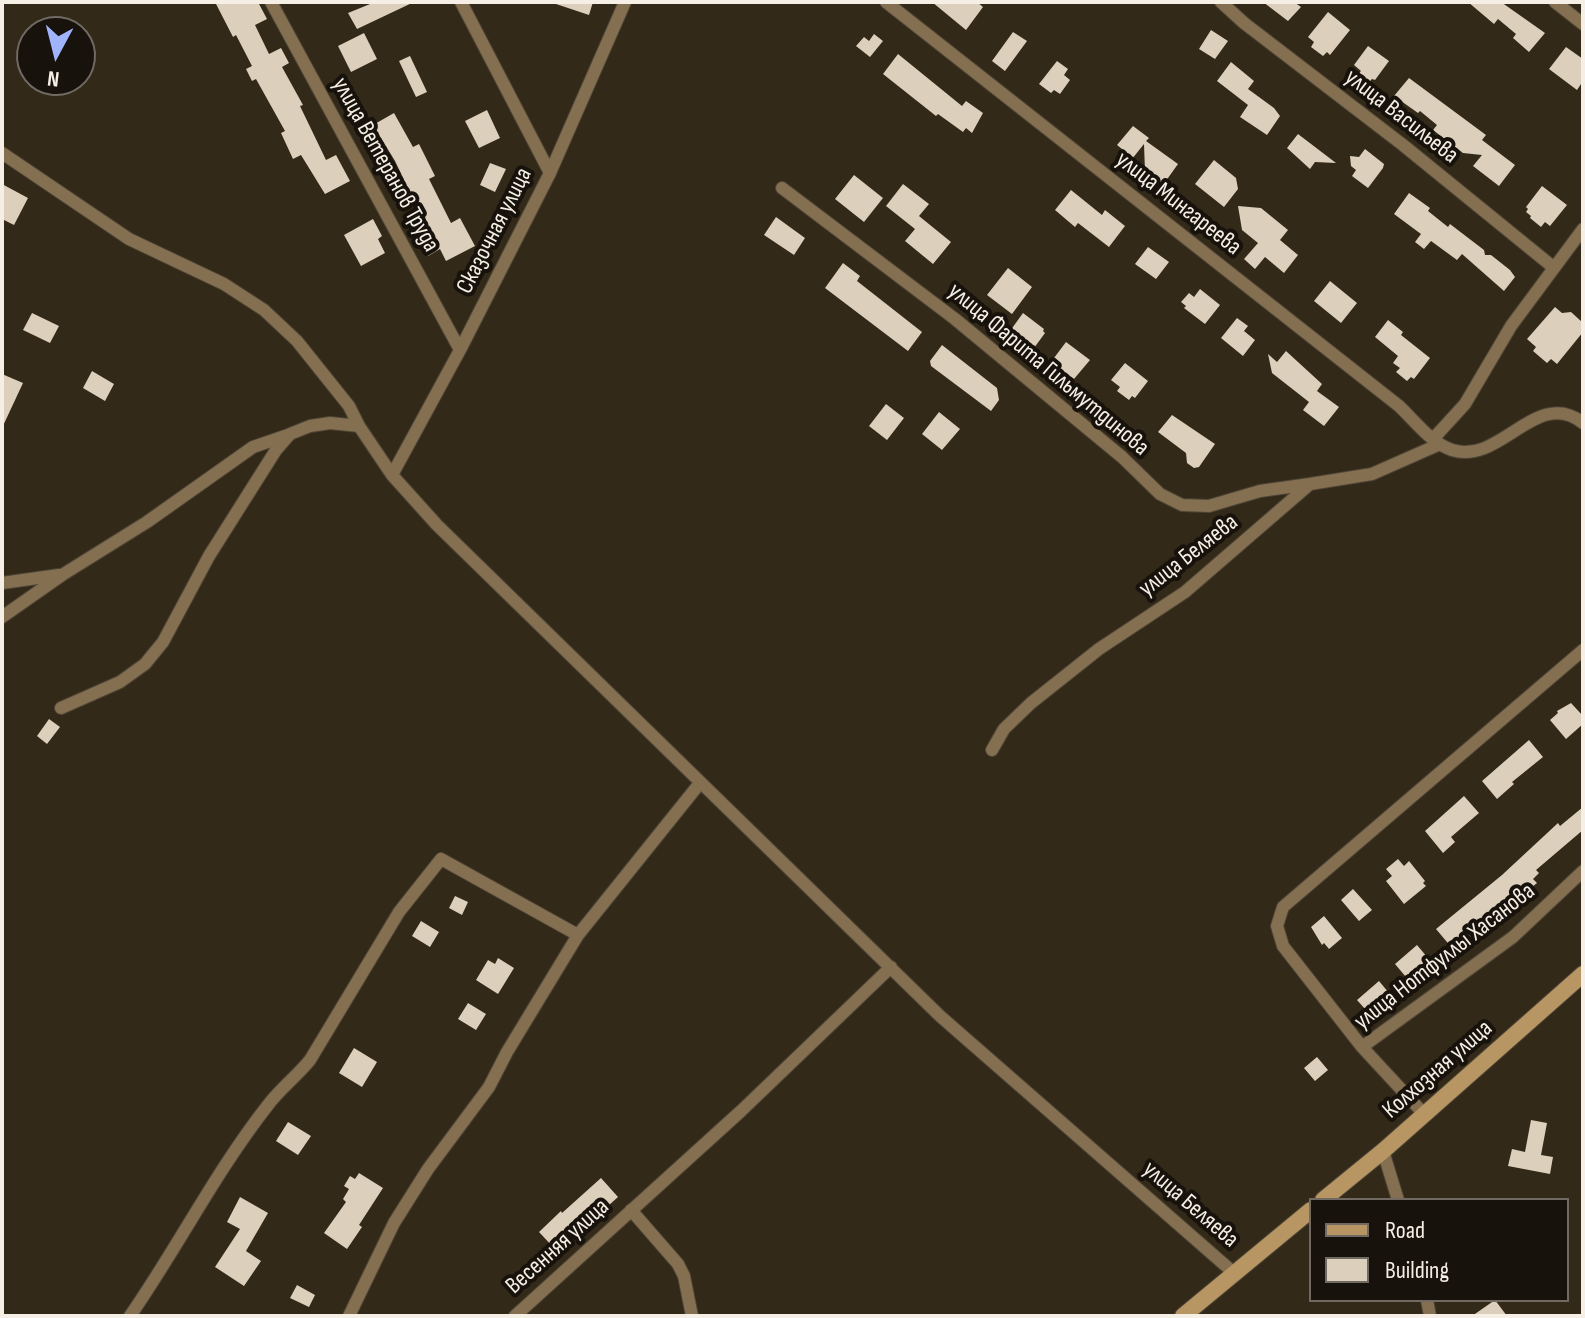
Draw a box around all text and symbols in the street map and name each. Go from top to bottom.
north arrow [16,16,96,96]
text: N [46,64,61,92]
street label: улица Васильева [1338,64,1464,170]
street label: улица Ветеранов Труда [325,73,445,257]
street label: улица Мингареева [1109,146,1247,262]
street label: Сказочная улица [451,163,539,299]
street label: улица Фарита Гильмутдинова [942,277,1154,463]
street label: улица Беляева [1134,508,1244,604]
street label: улица Нотфуллы Хасанова [1349,877,1541,1037]
street label: Колхозная улица [1377,1015,1499,1125]
street label: улица Беляева [1136,1156,1244,1254]
street label: Весенняя улица [500,1193,616,1301]
legend [1309,1198,1569,1302]
text: Road [1385,1216,1425,1245]
text: Building [1385,1256,1449,1285]

